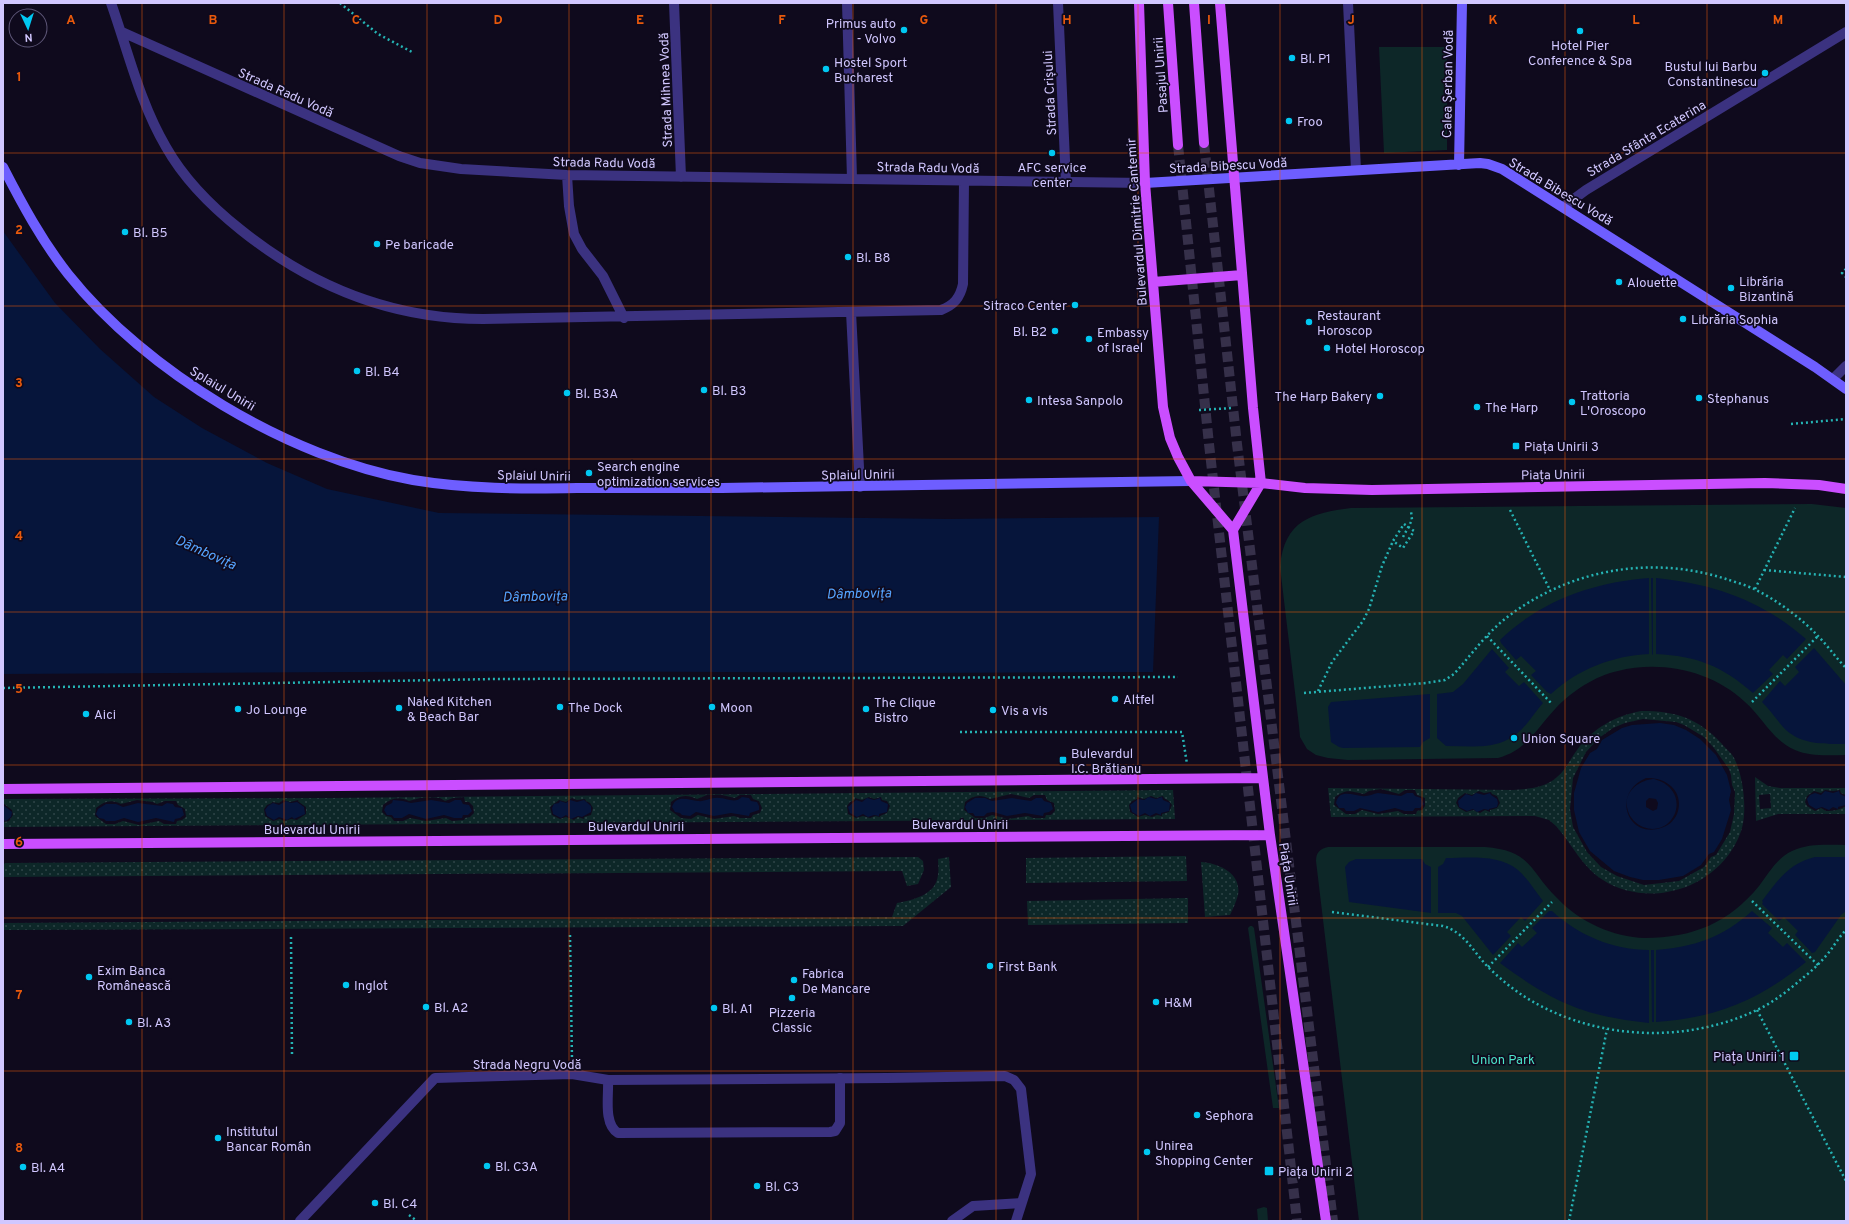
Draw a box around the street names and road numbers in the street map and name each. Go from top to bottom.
street label: Calea Șerban Vodă [1440,30,1458,138]
street label: Strada Mihnea Vodă [657,32,677,148]
street label: Pasajul Unirii [1151,36,1173,113]
street label: Strada Crișului [1041,50,1061,136]
street label: Strada Radu Vodă [235,66,335,122]
street label: Strada Sfânta Ecaterina [1585,98,1709,182]
street label: Bulevardul Dimitrie Cantemir [1124,137,1152,306]
street label: Strada Radu Vodă [553,155,655,173]
street label: Strada Bibescu Vodă [1505,155,1615,230]
street label: Strada Bibescu Vodă [1169,156,1288,178]
street label: Strada Radu Vodă [877,160,979,178]
street label: Splaiul Unirii [186,364,258,416]
street label: Splaiul Unirii [821,467,895,485]
street label: Piața Unirii [1521,467,1585,485]
street label: Splaiul Unirii [497,468,571,486]
street label: Bulevardul Unirii [912,818,1008,834]
street label: Bulevardul Unirii [588,820,684,836]
street label: Bulevardul Unirii [264,823,360,839]
street label: Piața Unirii [1274,841,1300,907]
street label: Strada Negru Vodă [473,1058,581,1074]

